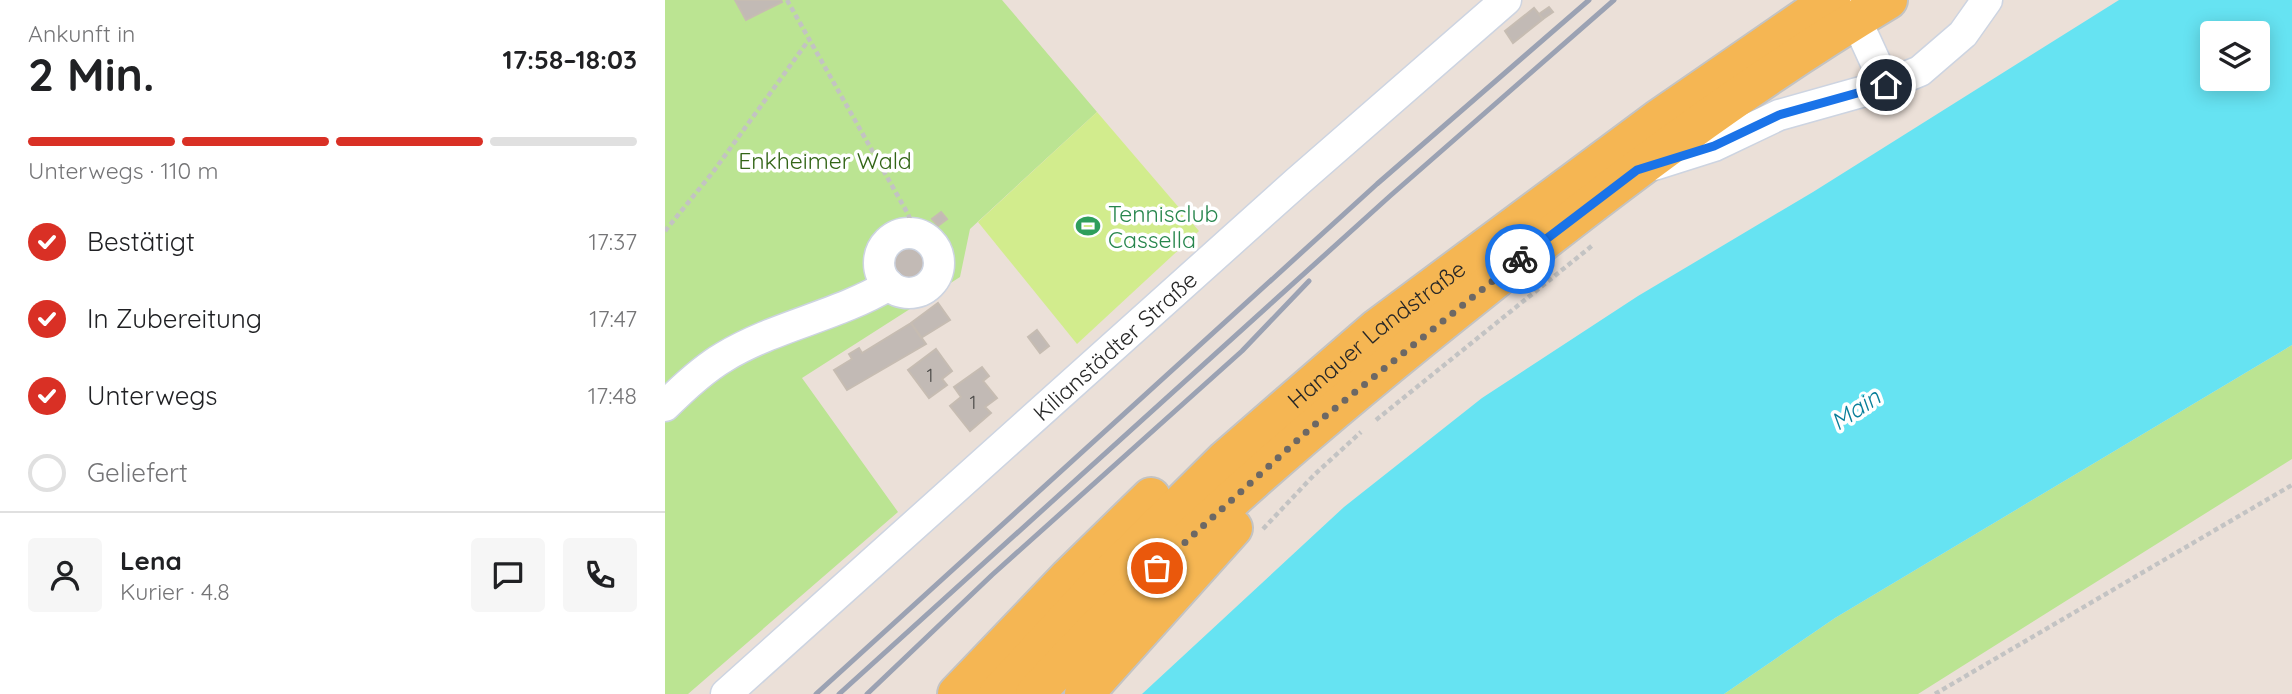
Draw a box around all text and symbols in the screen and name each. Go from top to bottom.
text: Ankunft in [28,19,135,48]
map controls [2200,21,2270,91]
button: layers [2200,21,2270,91]
text: 17:58–18:03 [503,43,637,76]
text: 2 Min. [28,45,154,103]
pin [1856,55,1916,115]
icon: home [1867,66,1905,104]
park label: Enkheimer Wald [738,146,912,175]
text: Unterwegs · 110 m [28,156,218,185]
place label: Tennisclub Cassella [1108,199,1219,254]
sports icon: Tennisclub Cassella [1074,212,1102,240]
icon: check [28,223,66,261]
courier [1485,224,1555,294]
text: Bestätigt [87,225,195,258]
text: 17:37 [589,227,637,256]
icon: bike [1501,240,1539,278]
street label: Hanauer Landstraße [1281,253,1471,414]
street label: Kilianstädter Straße [1027,264,1203,427]
icon: check [28,300,66,338]
text: In Zubereitung [87,302,262,335]
text: 17:47 [589,304,637,333]
house number: 1 [926,363,934,387]
icon: check [28,377,66,415]
text: Unterwegs [87,379,218,412]
text: 17:48 [588,381,637,410]
water label: Main [1824,381,1886,436]
house number: 1 [969,390,977,414]
text: Geliefert [87,456,188,489]
button: person [28,538,102,612]
button: chat [471,538,545,612]
button: phone [563,538,637,612]
pin [1127,538,1187,598]
text: Lena [120,544,182,577]
icon: bag [1138,549,1176,587]
text: Kurier · 4.8 [120,577,230,606]

